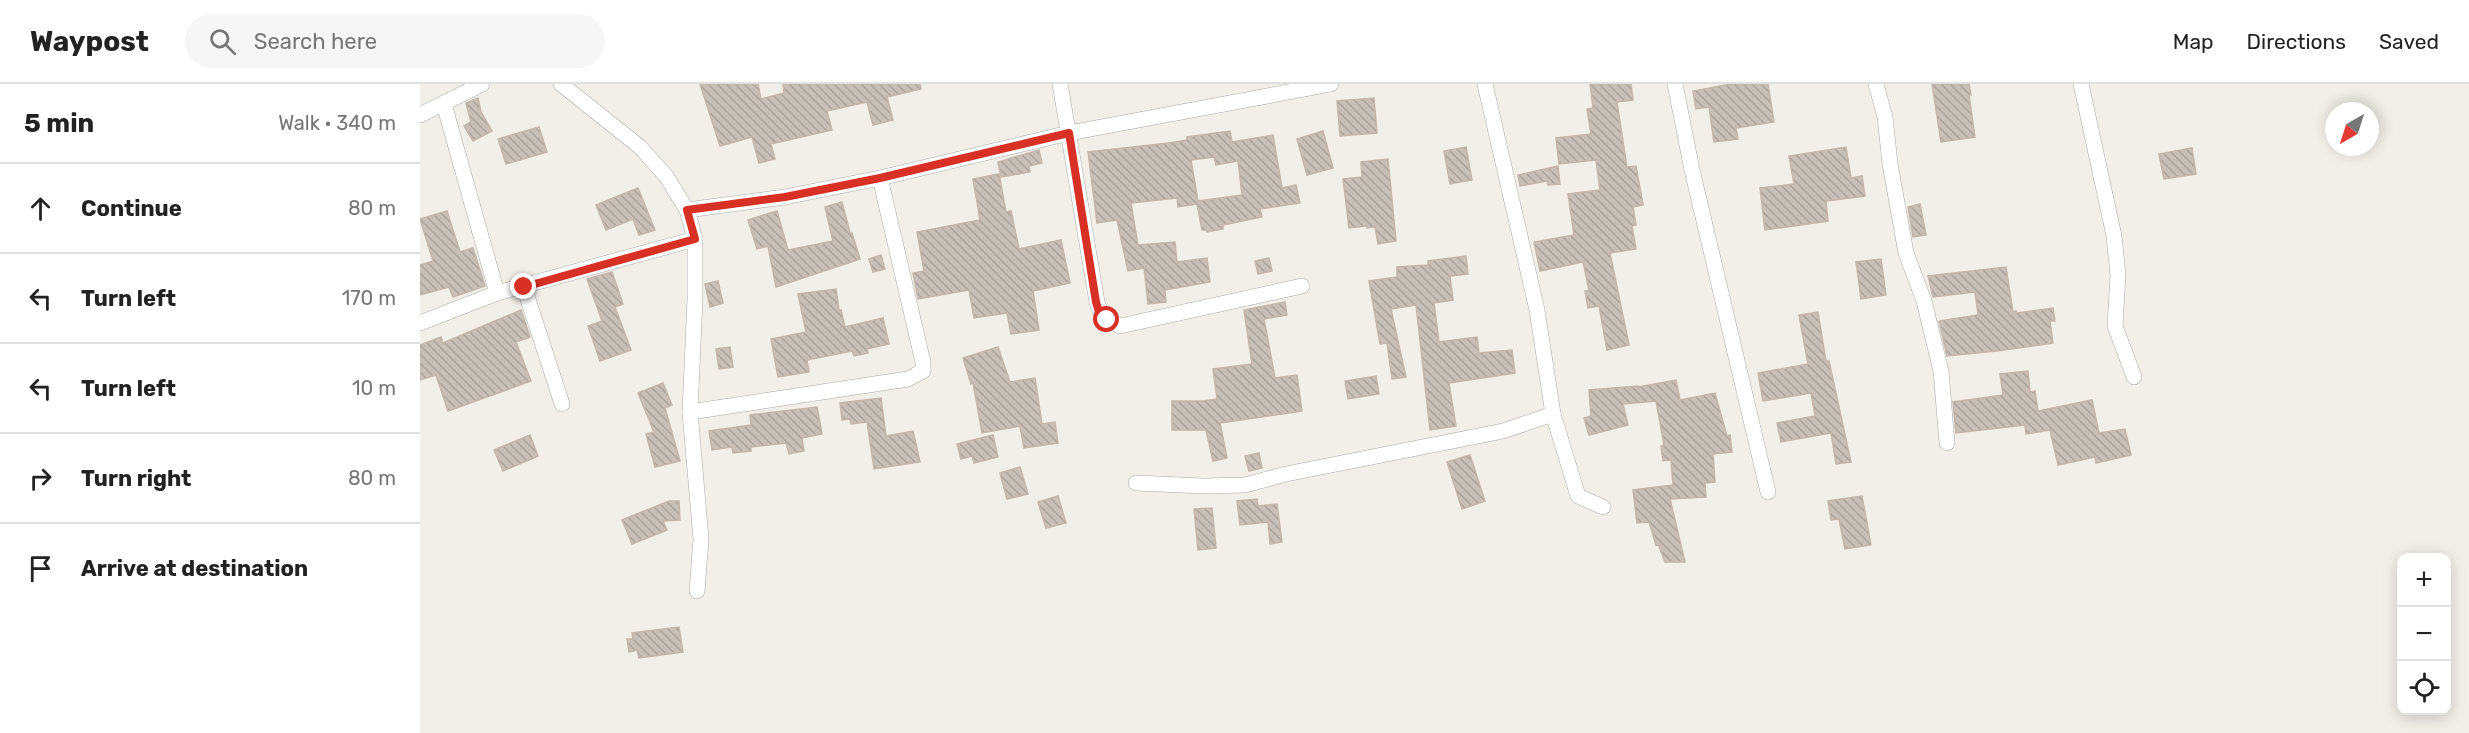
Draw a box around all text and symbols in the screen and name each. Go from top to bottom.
search box [185,14,605,68]
text: Waypost [30,25,149,58]
icon: search [206,25,239,58]
text: Search here [254,28,377,55]
text: Map [2173,29,2214,54]
text: Directions [2247,29,2346,54]
text: Saved [2379,29,2439,54]
north arrow [2325,102,2379,156]
text: 5 min [24,108,94,139]
text: Walk · 340 m [278,111,396,135]
icon: ahead [24,192,57,225]
text: Continue [81,195,182,222]
text: 80 m [348,196,396,220]
route end [510,273,536,299]
icon: left [24,282,57,315]
text: Turn left [81,285,176,312]
text: 170 m [342,286,396,310]
route start [1093,306,1119,332]
icon: left [24,372,57,405]
text: Turn left [81,375,176,402]
text: 10 m [352,376,396,400]
icon: right [24,462,57,495]
text: Turn right [81,465,191,492]
text: 80 m [348,466,396,490]
icon: arrive [24,552,57,585]
map controls [2397,553,2451,715]
button: + [2397,553,2451,607]
text: Arrive at destination [81,555,308,582]
button: − [2397,607,2451,661]
button: locate [2397,661,2451,715]

